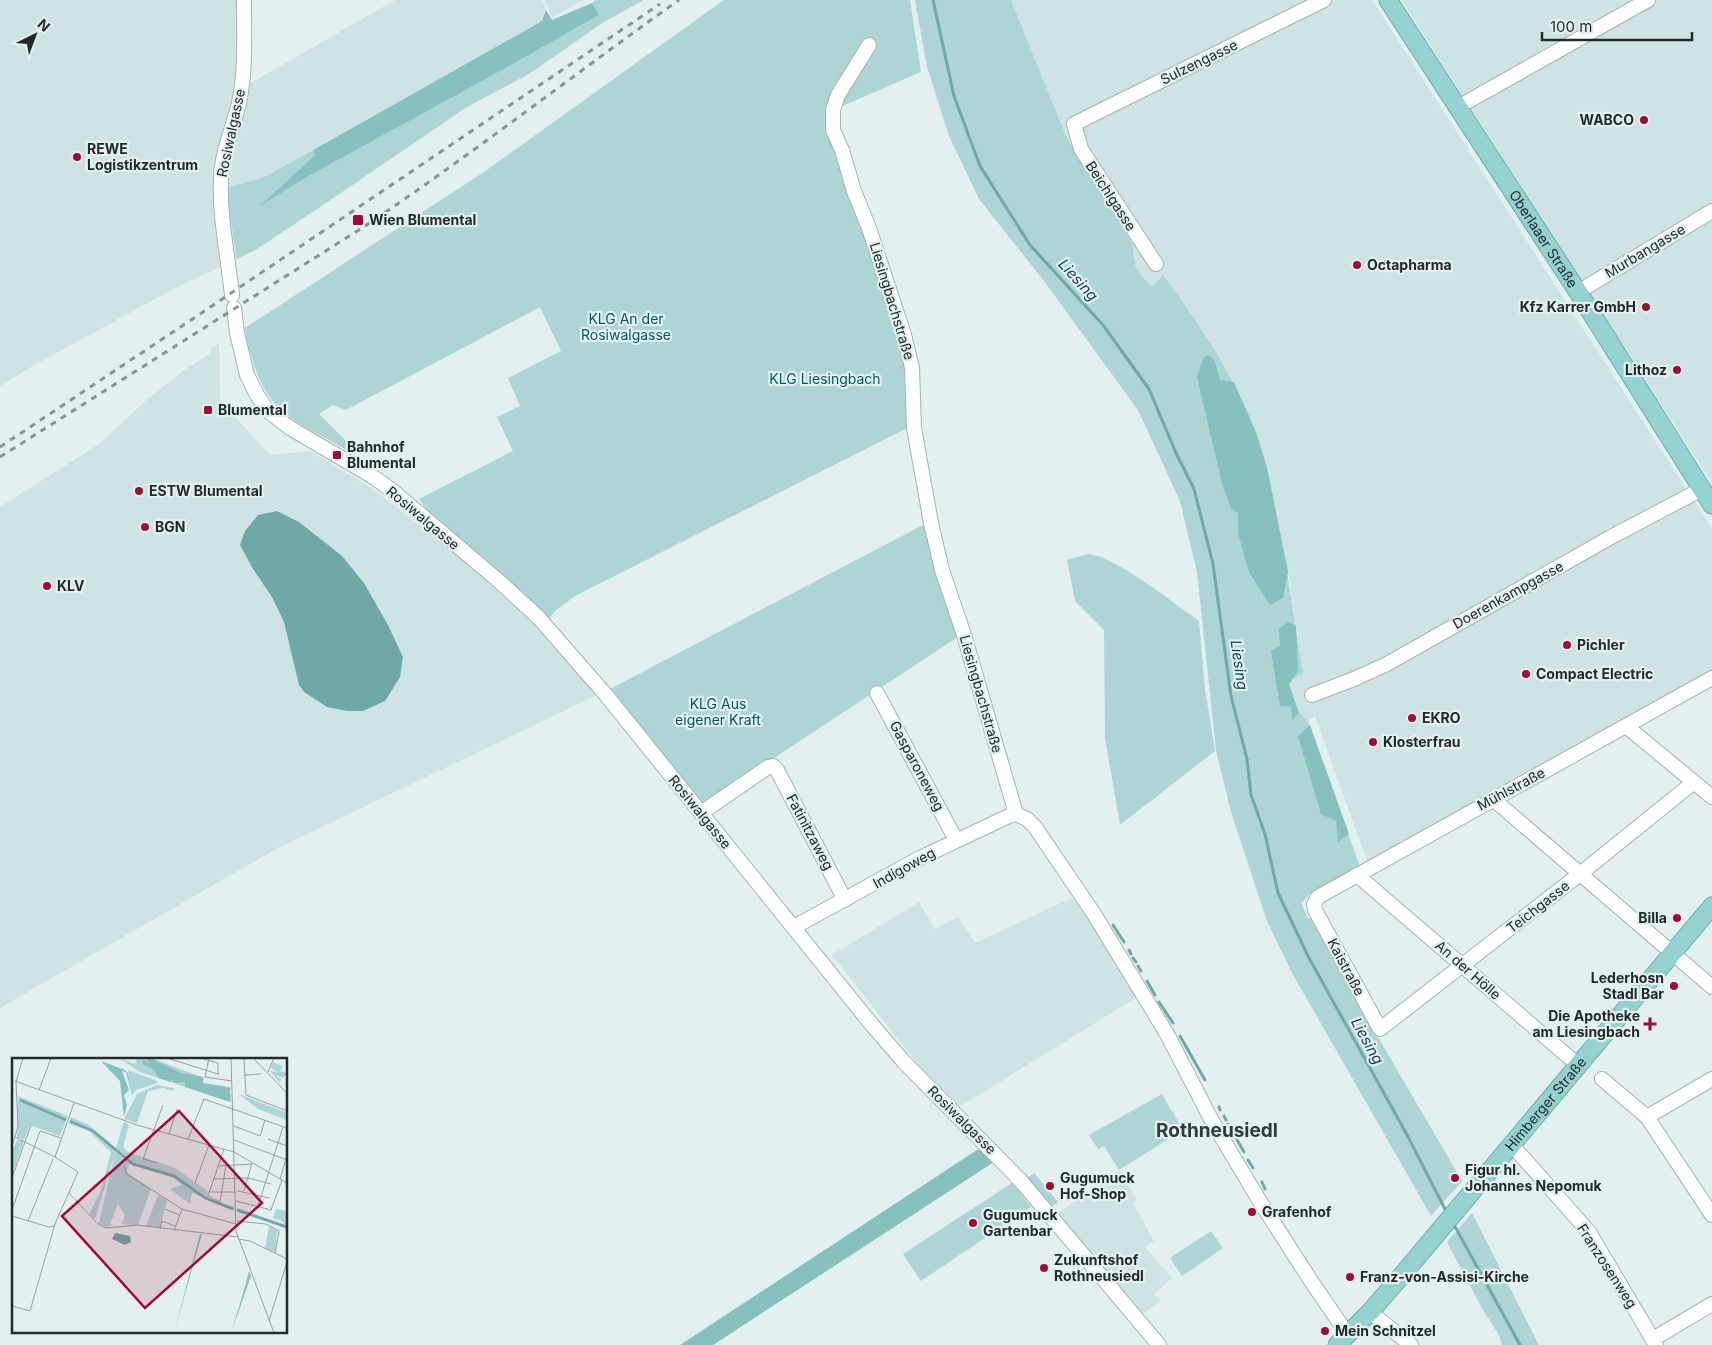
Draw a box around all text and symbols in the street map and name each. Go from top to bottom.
north arrow [10,10,60,60]
scale bar [1542,10,1692,42]
text: N [34,15,54,35]
text: 100 m [1550,17,1592,36]
street label: Sulzengasse [1157,35,1240,88]
street label: Rosiwalgasse [213,87,248,179]
place label: WABCO [1580,111,1634,128]
marker: WABCO [1638,114,1650,126]
place label: REWE Logistikzentrum [87,140,198,173]
marker: REWE Logistikzentrum [71,151,83,163]
street label: Beichlgasse [1083,158,1140,234]
street label: Oberlaaer Straße [1506,187,1582,291]
place label: Wien Blumental [369,211,476,228]
marker: Wien Blumental [351,213,365,227]
street label: Murbangasse [1602,220,1688,281]
street label: Liesingbachstraße [867,240,918,362]
water label: Liesing [1054,255,1102,305]
place label: Octapharma [1367,256,1452,273]
marker: Octapharma [1351,259,1363,271]
place label: Kfz Karrer GmbH [1520,298,1636,315]
marker: Kfz Karrer GmbH [1640,301,1652,313]
park label: KLG An der Rosiwalgasse [581,310,671,343]
place label: Lithoz [1625,361,1667,378]
marker: Lithoz [1671,364,1683,376]
park label: KLG Liesingbach [769,370,881,387]
place label: Blumental [218,401,287,418]
marker: Blumental [202,404,214,416]
place label: Bahnhof Blumental [347,438,416,471]
marker: Bahnhof Blumental [331,449,343,461]
place label: ESTW Blumental [149,482,263,499]
street label: Rosiwalgasse [383,482,463,553]
marker: ESTW Blumental [133,485,145,497]
place label: BGN [155,518,185,535]
marker: BGN [139,521,151,533]
street label: Doerenkampgasse [1449,557,1566,632]
place label: KLV [57,577,85,594]
marker: KLV [41,580,53,592]
street label: Liesingbachstraße [957,633,1006,755]
place label: Pichler [1577,636,1625,653]
water label: Liesing [1227,639,1252,691]
marker: Pichler [1561,639,1573,651]
place label: Compact Electric [1536,665,1653,682]
marker: Compact Electric [1520,668,1532,680]
park label: KLG Aus eigener Kraft [675,695,761,728]
place label: EKRO [1422,709,1461,726]
marker: EKRO [1406,712,1418,724]
street label: Gasparoneweg [886,718,948,814]
place label: Klosterfrau [1383,733,1461,750]
marker: Klosterfrau [1367,736,1379,748]
street label: Mühlstraße [1474,764,1548,814]
street label: Rosiwalgasse [665,771,735,852]
street label: Fatinitzaweg [783,791,838,873]
street label: Indigoweg [870,843,938,892]
street label: Teichgasse [1503,877,1573,936]
place label: Billa [1638,909,1667,926]
marker: Billa [1671,912,1683,924]
street label: Kaistraße [1324,935,1369,998]
street label: An der Hölle [1432,936,1505,1003]
place label: Lederhosn Stadl Bar [1591,969,1664,1002]
marker: Lederhosn Stadl Bar [1668,980,1680,992]
place label: Die Apotheke am Liesingbach [1532,1007,1640,1040]
water label: Liesing [1347,1014,1388,1067]
marker: Die Apotheke am Liesingbach [1644,1018,1656,1030]
street label: Himberger Straße [1501,1053,1590,1154]
inset map [12,1058,288,1332]
street label: Rosiwalgasse [924,1082,1000,1158]
district label: Rothneusiedl [1156,1119,1278,1142]
place label: Figur hl. Johannes Nepomuk [1465,1161,1602,1194]
place label: Gugumuck Hof-Shop [1060,1169,1136,1202]
marker: Figur hl. Johannes Nepomuk [1449,1172,1461,1184]
marker: Gugumuck Hof-Shop [1044,1180,1056,1192]
place label: Grafenhof [1262,1203,1332,1220]
place label: Gugumuck Gartenbar [983,1206,1059,1239]
marker: Grafenhof [1246,1206,1258,1218]
marker: Gugumuck Gartenbar [967,1217,979,1229]
street label: Franzosenweg [1574,1220,1641,1311]
place label: Zukunftshof Rothneusiedl [1054,1251,1144,1284]
marker: Zukunftshof Rothneusiedl [1038,1262,1050,1274]
place label: Franz-von-Assisi-Kirche [1360,1268,1529,1285]
marker: Franz-von-Assisi-Kirche [1344,1271,1356,1283]
place label: Mein Schnitzel [1335,1322,1436,1339]
marker: Mein Schnitzel [1319,1325,1331,1337]

